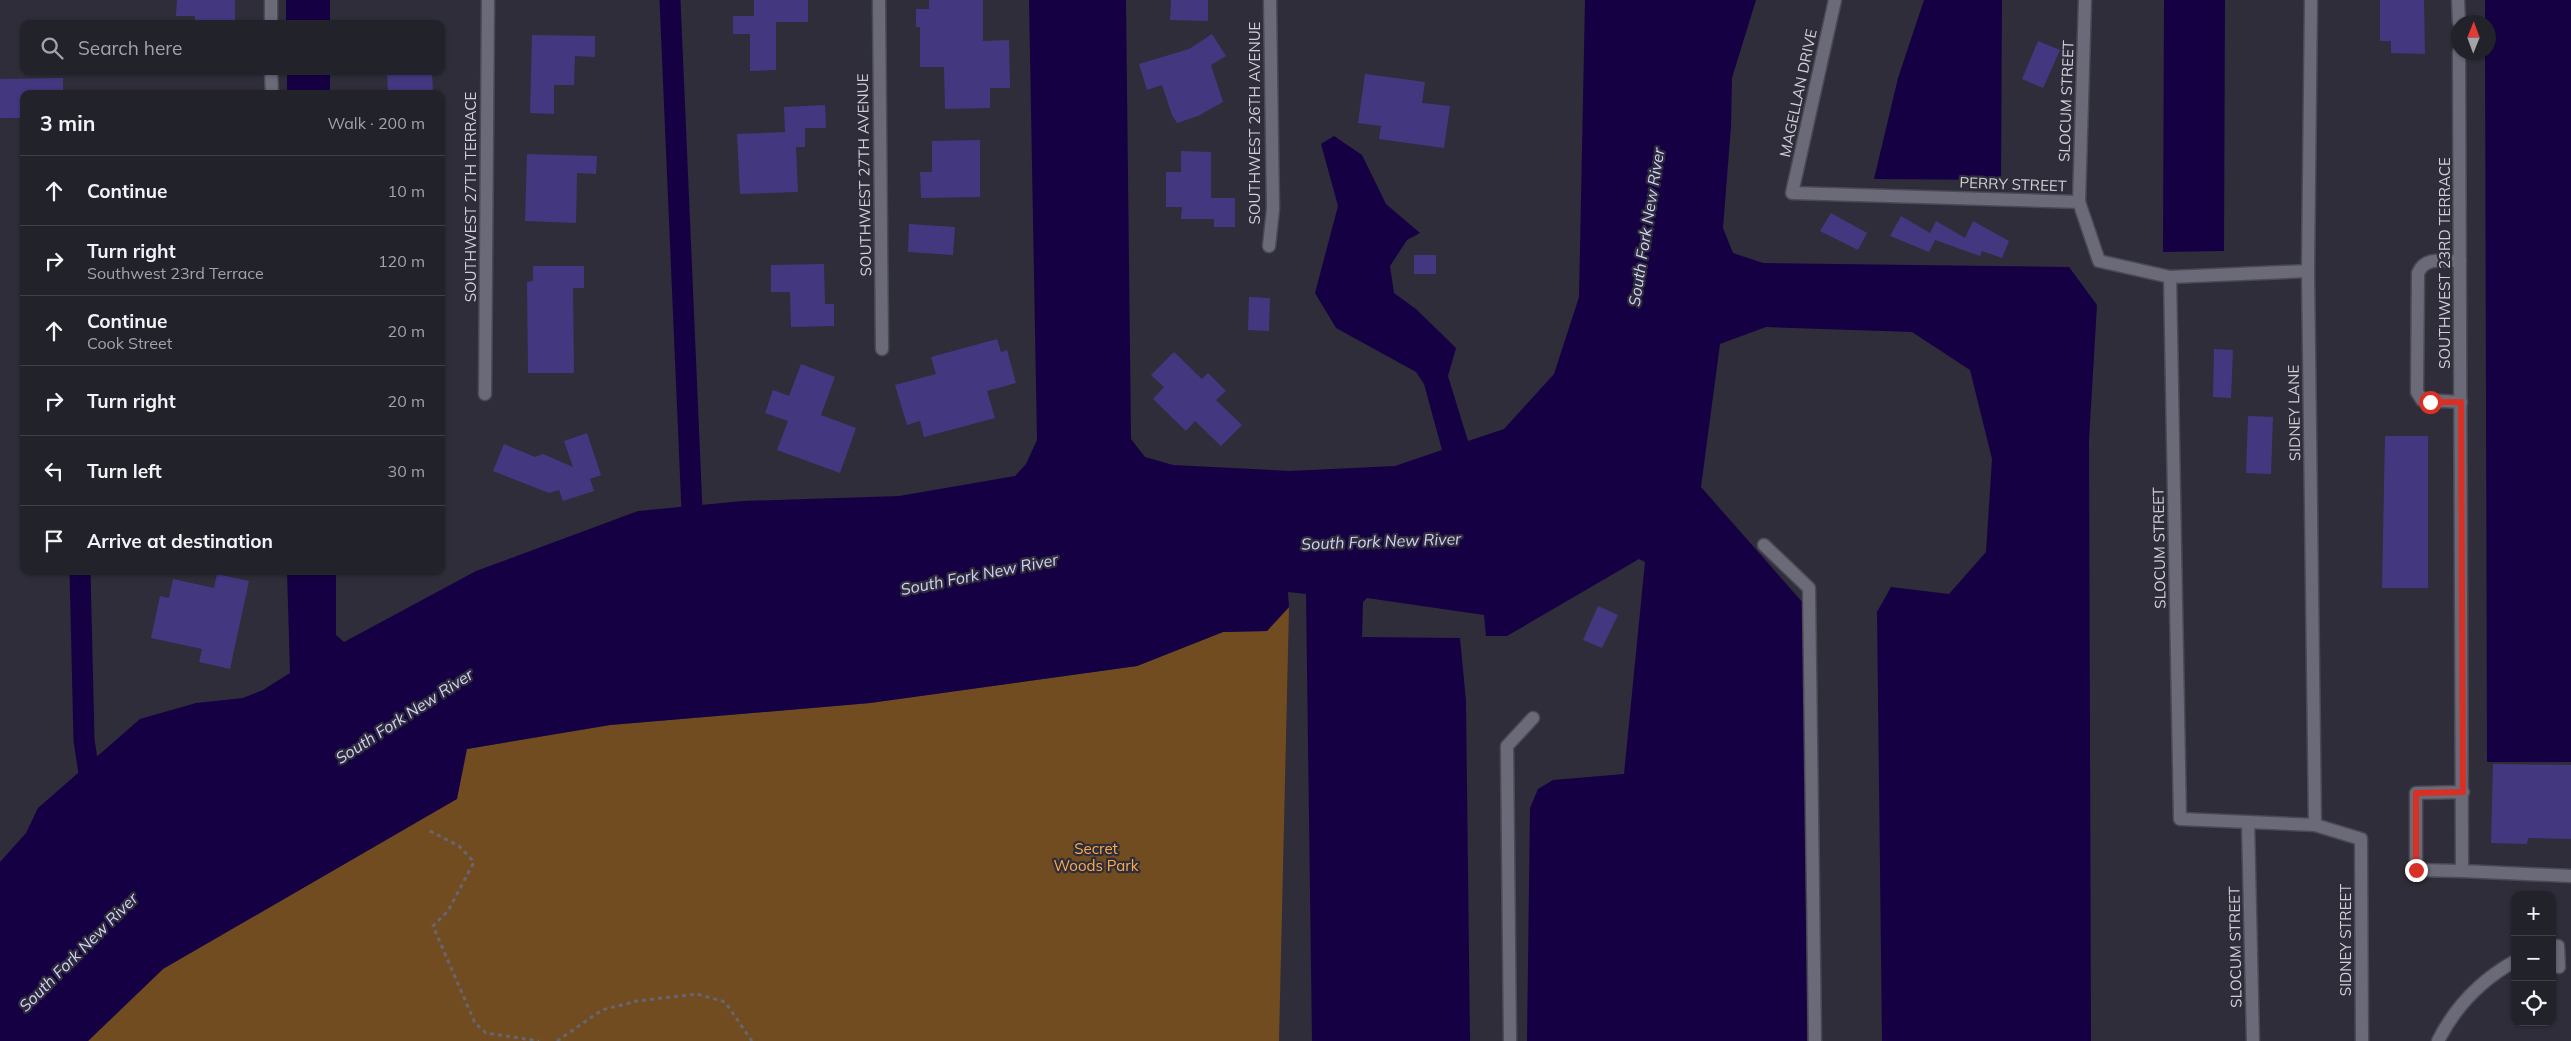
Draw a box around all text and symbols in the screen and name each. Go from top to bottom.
north arrow [2451,15,2496,60]
search box [20,20,445,75]
street label: SOUTHWEST 26TH AVENUE [1245,21,1264,224]
street label: MAGELLAN DRIVE [1775,27,1821,159]
icon: search [38,34,66,62]
text: Search here [78,36,182,60]
street label: SLOCUM STREET [2054,40,2078,162]
street label: SOUTHWEST 27TH AVENUE [853,73,875,277]
street label: SOUTHWEST 27TH TERRACE [461,91,480,302]
text: 3 min [40,110,95,136]
text: Walk · 200 m [327,113,425,133]
water label: South Fork New River [1624,145,1669,308]
street label: SOUTHWEST 23RD TERRACE [2435,157,2454,369]
street label: PERRY STREET [1959,173,2067,195]
icon: ahead [40,177,68,205]
text: Continue [87,179,167,203]
text: 10 m [388,181,425,201]
text: Turn right [87,239,176,263]
icon: right [40,247,68,275]
text: 120 m [378,251,425,271]
text: Southwest 23rd Terrace [87,263,264,283]
text: Continue [87,309,167,333]
icon: ahead [40,317,68,345]
text: 20 m [388,321,425,341]
text: Cook Street [87,333,172,353]
street label: SIDNEY LANE [2284,365,2304,461]
icon: right [40,387,68,415]
text: Turn right [87,389,176,413]
text: 20 m [388,391,425,411]
route start [2419,391,2442,414]
icon: left [40,457,68,485]
text: Turn left [87,459,162,483]
text: 30 m [388,461,425,481]
street label: SLOCUM STREET [2148,487,2170,609]
icon: arrive [40,527,68,555]
water label: South Fork New River [1301,528,1462,554]
text: Arrive at destination [87,529,273,553]
water label: South Fork New River [899,549,1061,599]
water label: South Fork New River [331,663,478,768]
park label: Secret Woods Park [1054,839,1139,875]
route end [2405,859,2428,882]
street label: SIDNEY STREET [2336,884,2355,996]
street label: SLOCUM STREET [2224,886,2246,1008]
water label: South Fork New River [14,888,142,1016]
map controls [2511,891,2556,1026]
button: + [2511,891,2556,936]
button: − [2511,936,2556,981]
button: locate [2511,981,2556,1026]

